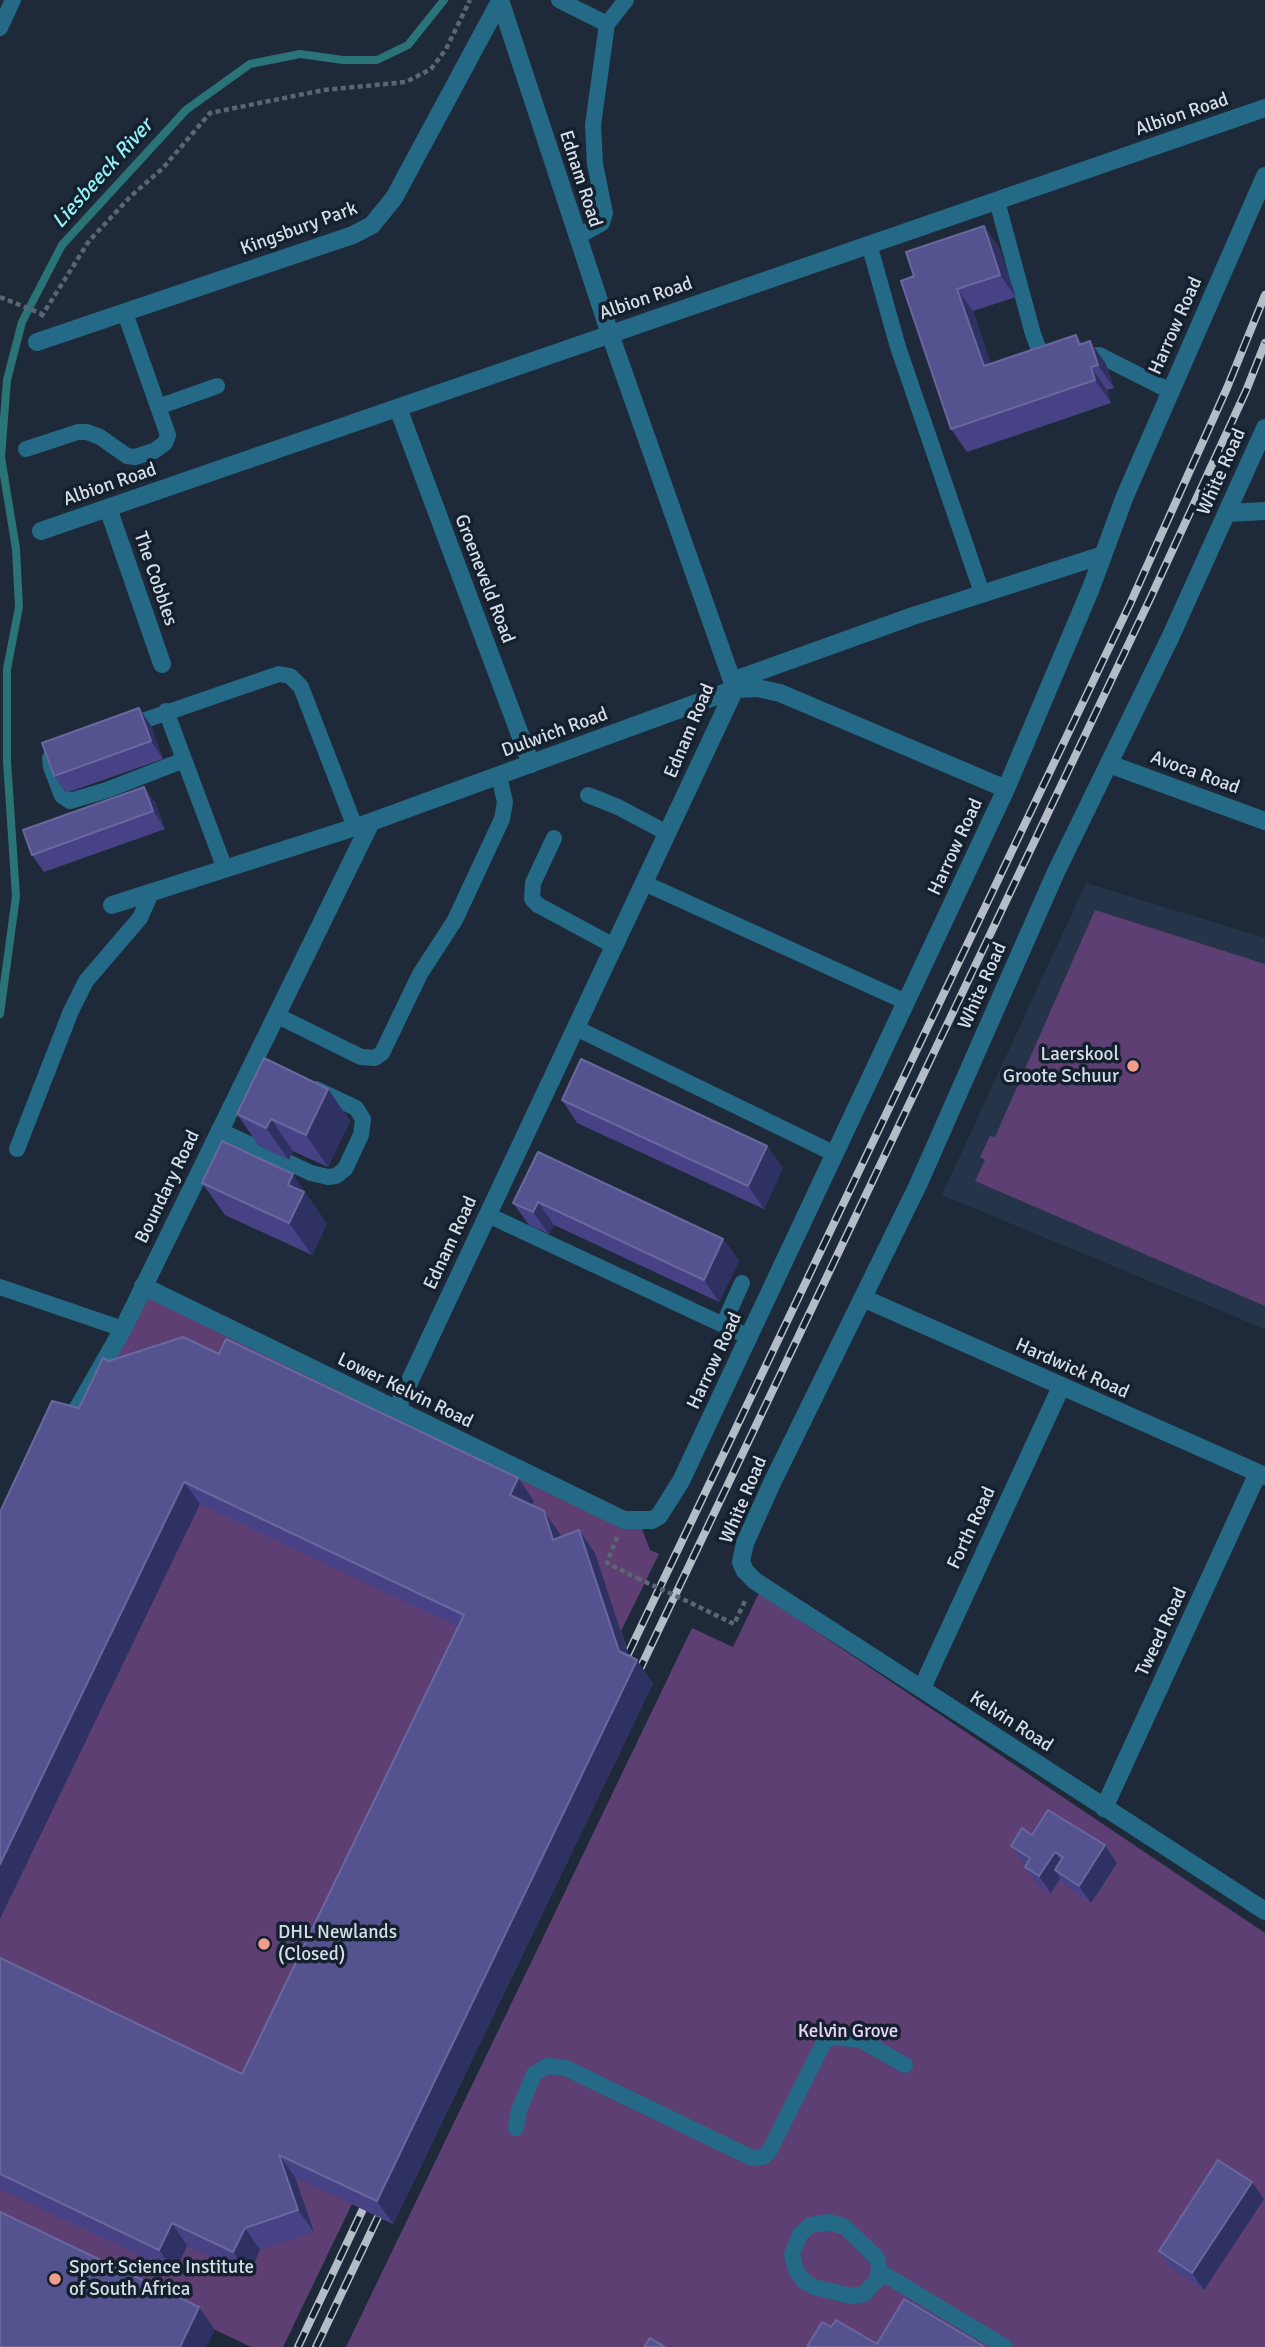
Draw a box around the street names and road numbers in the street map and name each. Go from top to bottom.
street label: Albion Road [1132,88,1232,142]
street label: Ednam Road [554,128,606,230]
street label: Kingsbury Park [237,197,361,261]
street label: Albion Road [596,272,696,326]
street label: Harrow Road [1144,274,1208,378]
street label: White Road [1193,425,1251,519]
street label: Albion Road [60,458,160,512]
street label: Groeneveld Road [449,511,519,647]
street label: The Cobbles [128,529,182,629]
street label: Ednam Road [660,680,720,782]
street label: Dulwich Road [499,703,611,763]
street label: Avoca Road [1147,746,1243,800]
street label: Harrow Road [924,795,988,899]
street label: White Road [954,939,1012,1033]
street label: Boundary Road [131,1127,205,1247]
street label: Ednam Road [419,1193,483,1293]
street label: Harrow Road [683,1309,747,1413]
street label: Hardwick Road [1012,1334,1132,1404]
street label: Lower Kelvin Road [334,1348,476,1434]
street label: White Road [715,1453,773,1547]
street label: Forth Road [943,1483,1001,1573]
street label: Tweed Road [1131,1584,1193,1680]
street label: Kelvin Road [965,1687,1057,1757]

